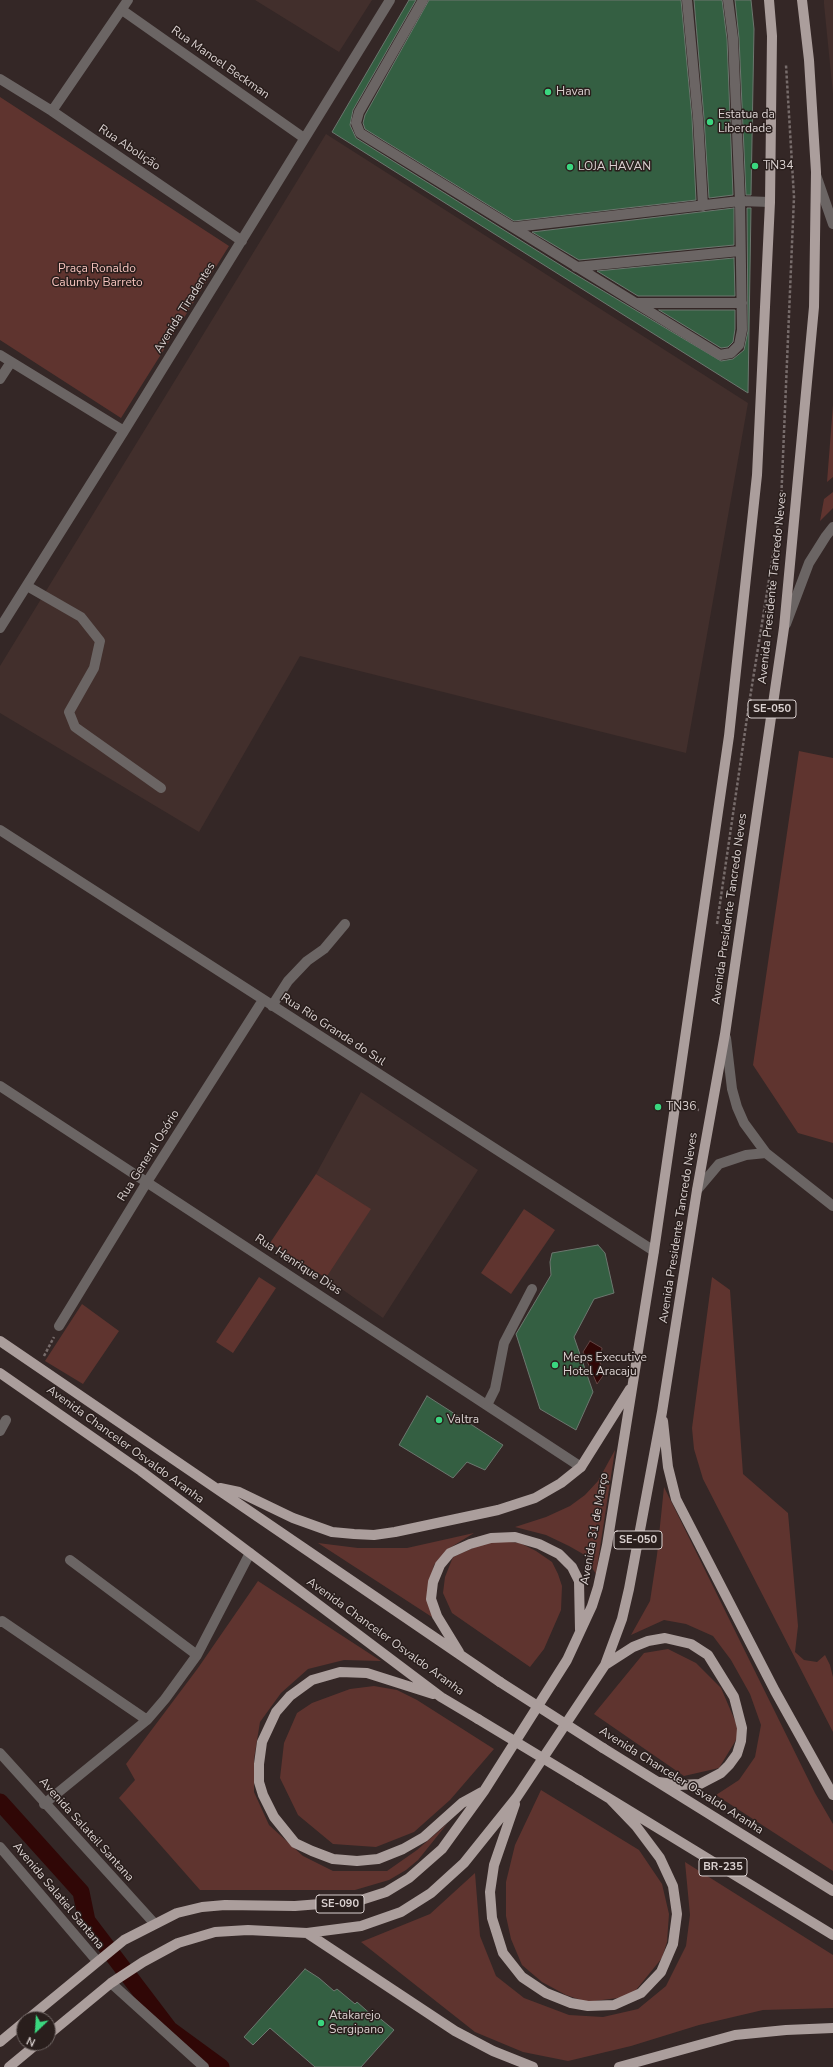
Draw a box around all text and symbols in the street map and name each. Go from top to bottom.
street label: Rua Manoel Beckman [168,24,272,102]
place label: Havan [556,85,591,99]
marker: Havan [543,87,553,97]
place label: Estatua da Liberdade [718,108,775,136]
marker: Estatua da Liberdade [705,117,715,127]
street label: Rua Abolição [95,122,163,174]
place label: TN34 [763,159,794,173]
place label: LOJA HAVAN [578,160,651,174]
marker: TN34 [750,161,760,171]
marker: LOJA HAVAN [565,162,575,172]
street label: Avenida Tiradentes [151,260,219,356]
park label: Praça Ronaldo Calumby Barreto [51,262,143,290]
street label: Avenida Presidente Tancredo Neves [756,491,790,685]
road number: SE-050 [748,700,796,718]
street label: Avenida Presidente Tancredo Neves [709,812,751,1006]
street label: Rua Rio Grande do Sul [278,991,388,1069]
place label: TN36 [666,1100,697,1114]
marker: TN36 [653,1102,663,1112]
street label: Rua General Osório [115,1108,183,1204]
street label: Avenida Presidente Tancredo Neves [657,1131,701,1325]
street label: Rua Henrique Dias [252,1232,344,1298]
place label: Meps Executive Hotel Aracaju [563,1351,647,1379]
marker: Meps Executive Hotel Aracaju [550,1360,560,1370]
street label: Avenida Chanceler Osvaldo Aranha [44,1383,206,1507]
place label: Valtra [447,1413,479,1427]
marker: Valtra [434,1415,444,1425]
street label: Avenida 31 de Março [578,1472,612,1586]
road number: SE-050 [614,1531,662,1549]
street label: Avenida Chanceler Osvaldo Aranha [304,1575,466,1699]
street label: Avenida Chanceler Osvaldo Aranha [596,1724,766,1838]
street label: Avenida Salateil Santana [36,1775,136,1885]
street label: Avenida Salatiel Santana [9,1840,107,1952]
road number: BR-235 [699,1858,747,1876]
road number: SE-090 [316,1895,364,1913]
place label: Atakarejo Sergipano [329,2009,384,2037]
north arrow [16,2011,56,2051]
marker: Atakarejo Sergipano [316,2018,326,2028]
text: N [24,2033,38,2050]

